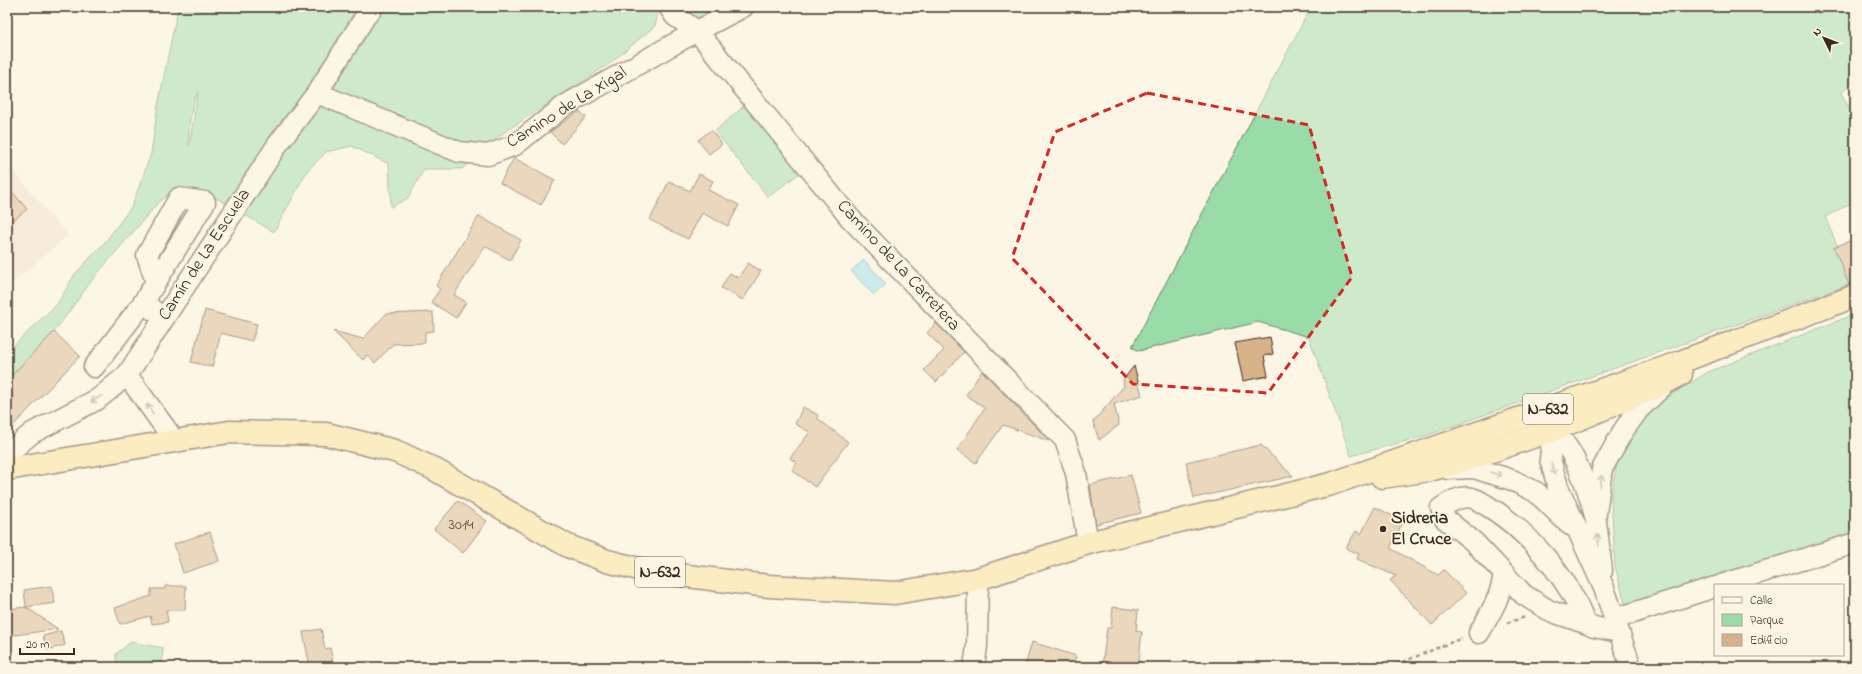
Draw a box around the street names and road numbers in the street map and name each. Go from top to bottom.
street label: Camino de La Xigal [502,61,633,156]
street label: Camín de La Escuela [152,184,258,326]
street label: Camino de La Carretera [830,194,966,338]
road number: N-632 [1523,394,1573,424]
road number: N-632 [635,557,685,587]

